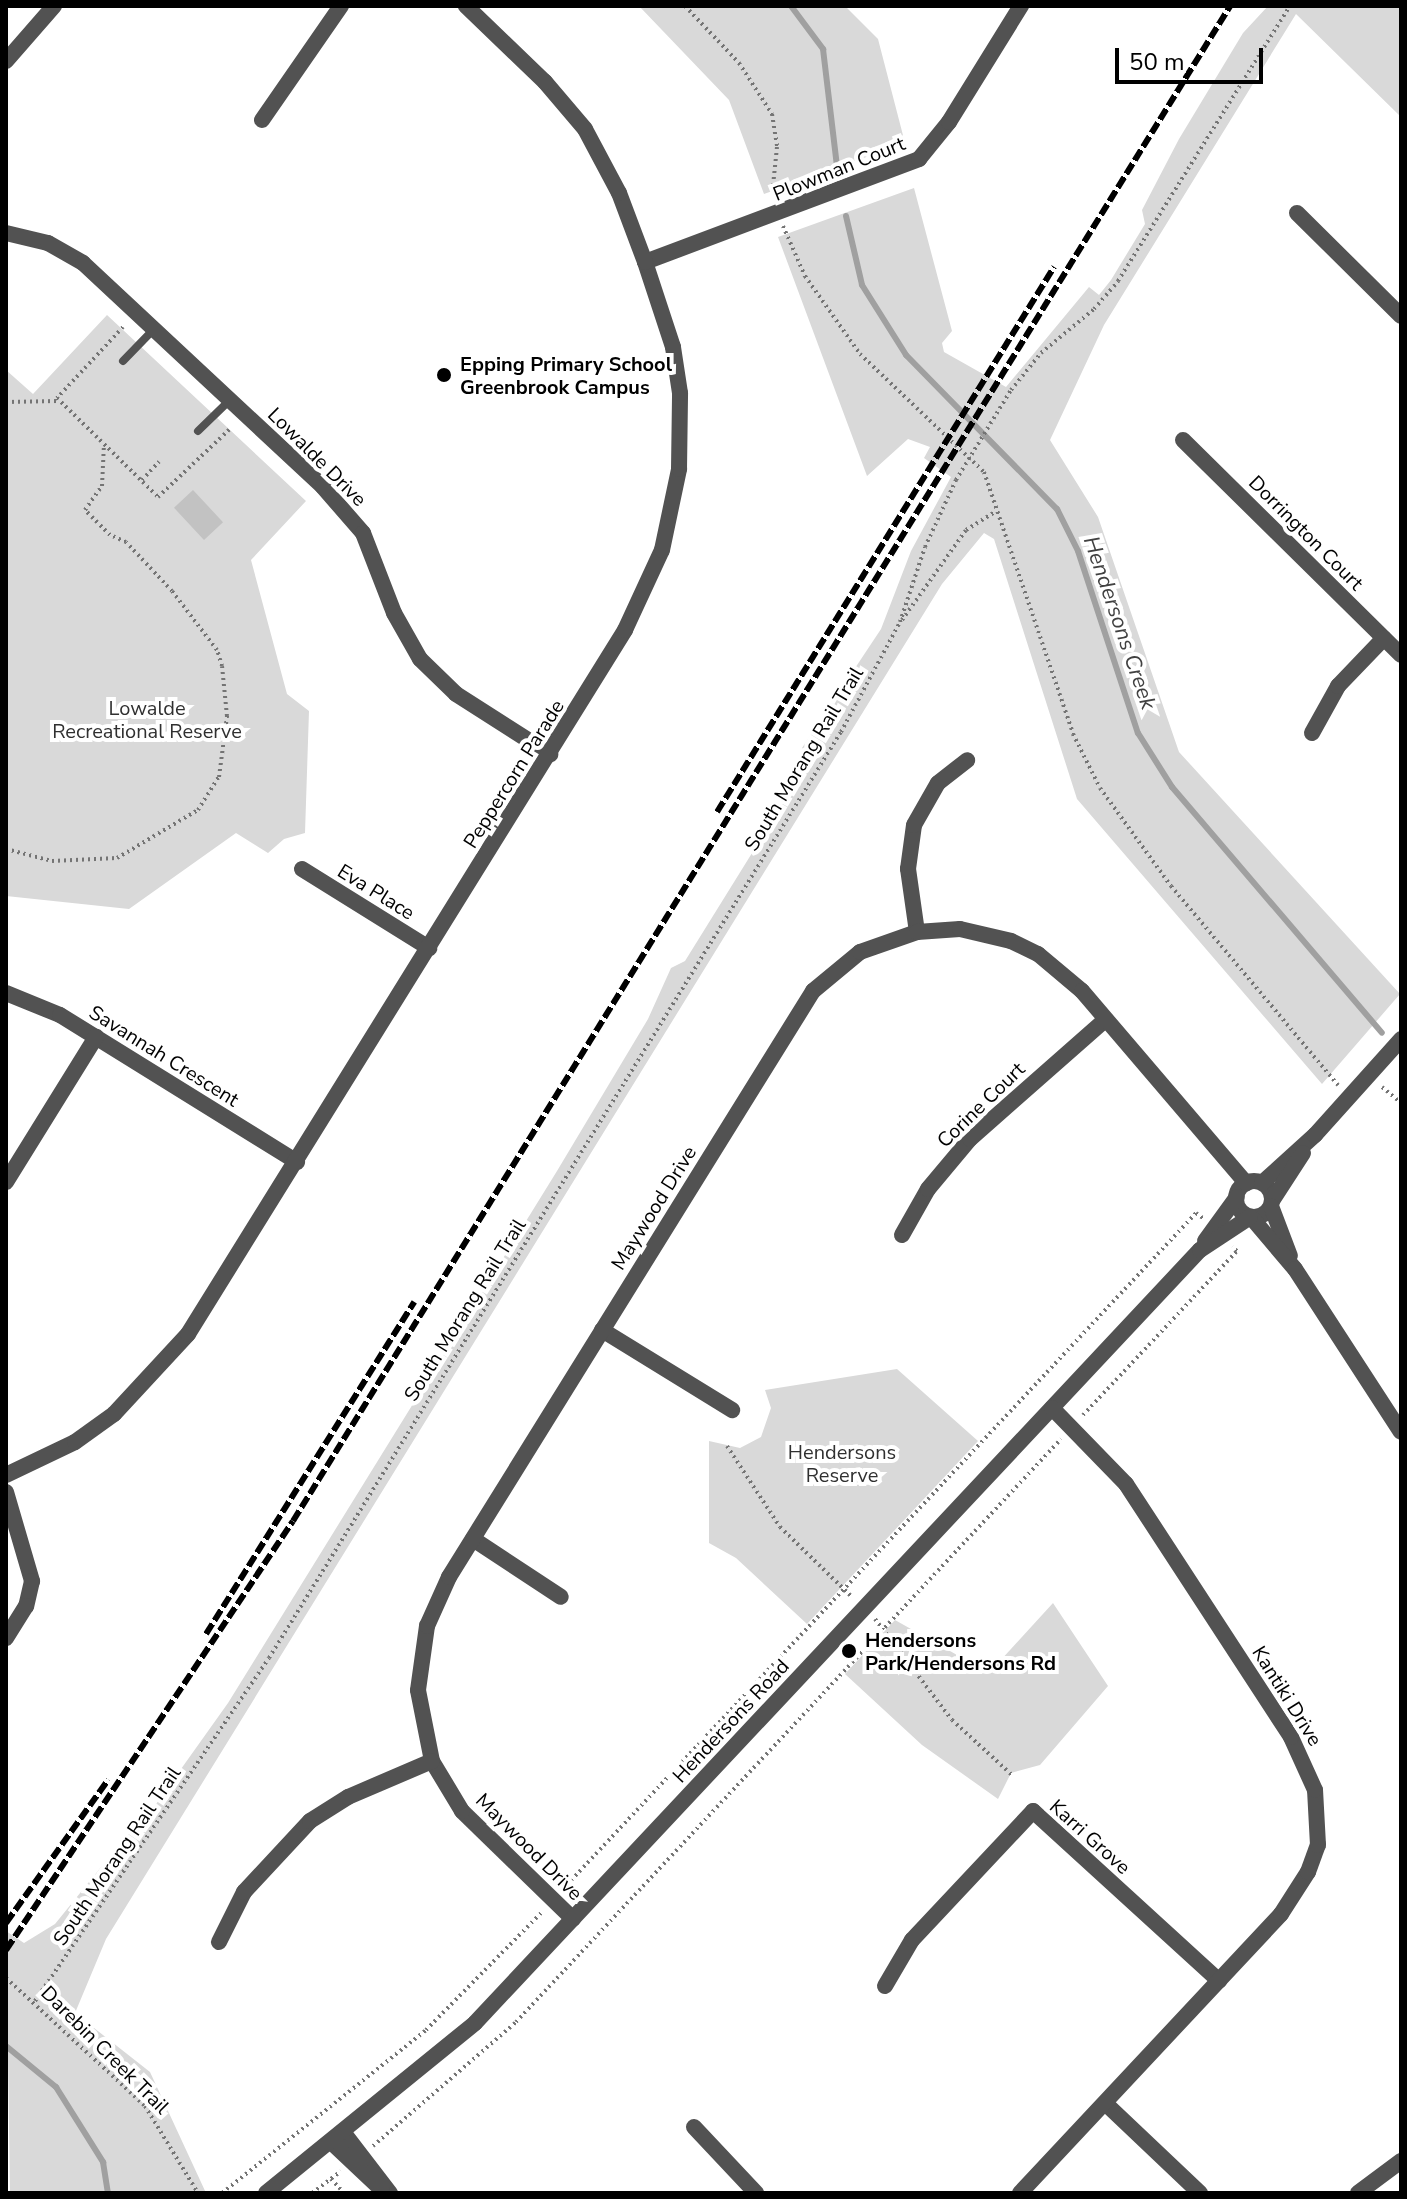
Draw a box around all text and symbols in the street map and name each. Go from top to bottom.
scale bar [1119,32,1267,82]
text: 50 m [1129,46,1185,78]
street label: Plowman Court [769,132,909,206]
place label: Epping Primary School Greenbrook Campus [460,352,672,399]
marker: Epping Primary School Greenbrook Campus [435,366,453,384]
street label: Lowalde Drive [263,403,371,511]
street label: Dorrington Court [1244,471,1368,595]
water label: Hendersons Creek [1077,533,1161,713]
street label: South Morang Rail Trail [739,663,869,855]
street label: Peppercorn Parade [459,695,569,853]
park label: Lowalde Recreational Reserve [52,696,242,743]
street label: Eva Place [333,859,419,925]
street label: Savannah Crescent [85,1000,243,1112]
street label: Corine Court [932,1057,1030,1153]
street label: Maywood Drive [606,1142,702,1274]
street label: South Morang Rail Trail [399,1214,531,1406]
park label: Hendersons Reserve [788,1441,896,1488]
place label: Hendersons Park/Hendersons Rd [865,1628,1056,1675]
marker: Hendersons Park/Hendersons Rd [840,1642,858,1660]
street label: Kantiki Drive [1247,1642,1327,1750]
street label: Hendersons Road [668,1654,794,1788]
street label: South Morang Rail Trail [48,1762,186,1950]
street label: Maywood Drive [471,1789,587,1905]
street label: Karri Grove [1045,1794,1135,1880]
street label: Darebin Creek Trail [36,1981,174,2119]

